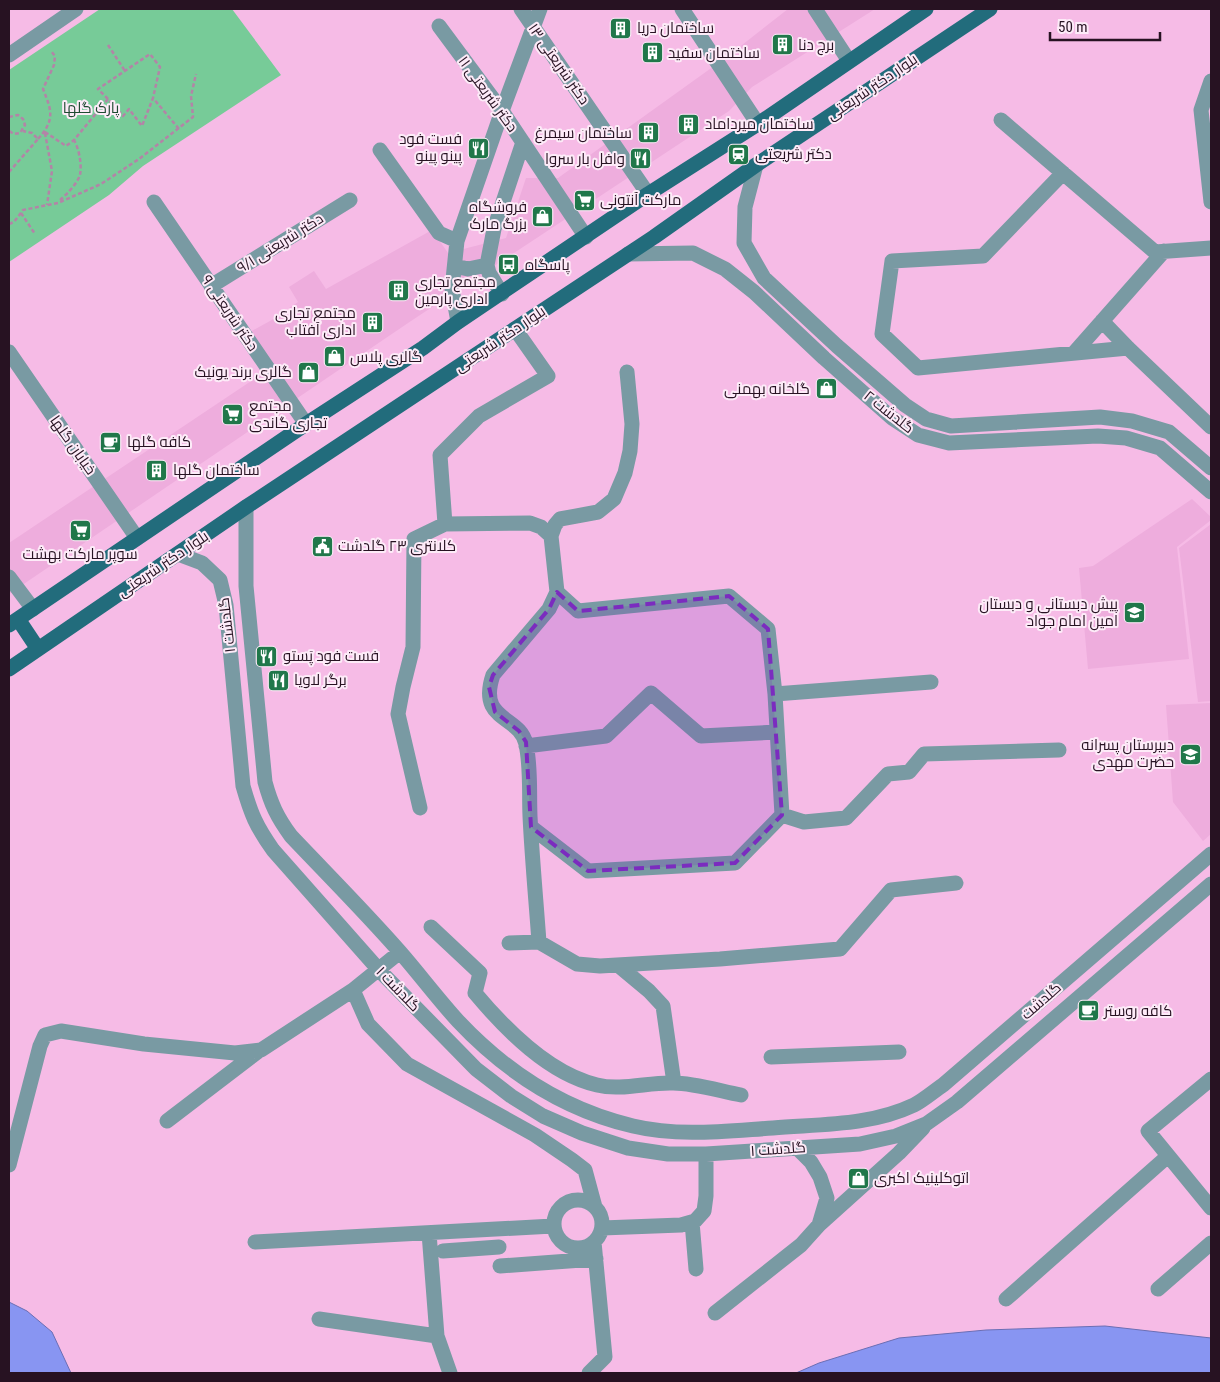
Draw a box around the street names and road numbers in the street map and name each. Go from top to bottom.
street label: ۱۳ دکتر شریعتی [524,20,594,109]
street label: بلوار دکتر شریعتی [823,50,921,125]
street label: ۱۱ دکتر شریعتی [454,52,522,136]
street label: دکتر شریعتی ۹/۱ [234,209,327,278]
street label: دکتر شریعتی ۹ [197,271,262,355]
street label: بلوار دکتر شریعتی [451,302,549,377]
street label: گلدشت ۲ [860,387,918,437]
street label: خیابان گلها [45,412,100,479]
street label: بلوار دکتر شریعتی [114,527,212,602]
street label: گلدشت ۱ [215,596,239,654]
street label: گلدشت ۱ [372,963,424,1015]
street label: گلدشت [1017,979,1065,1023]
street label: گلدشت ۱ [750,1138,806,1160]

